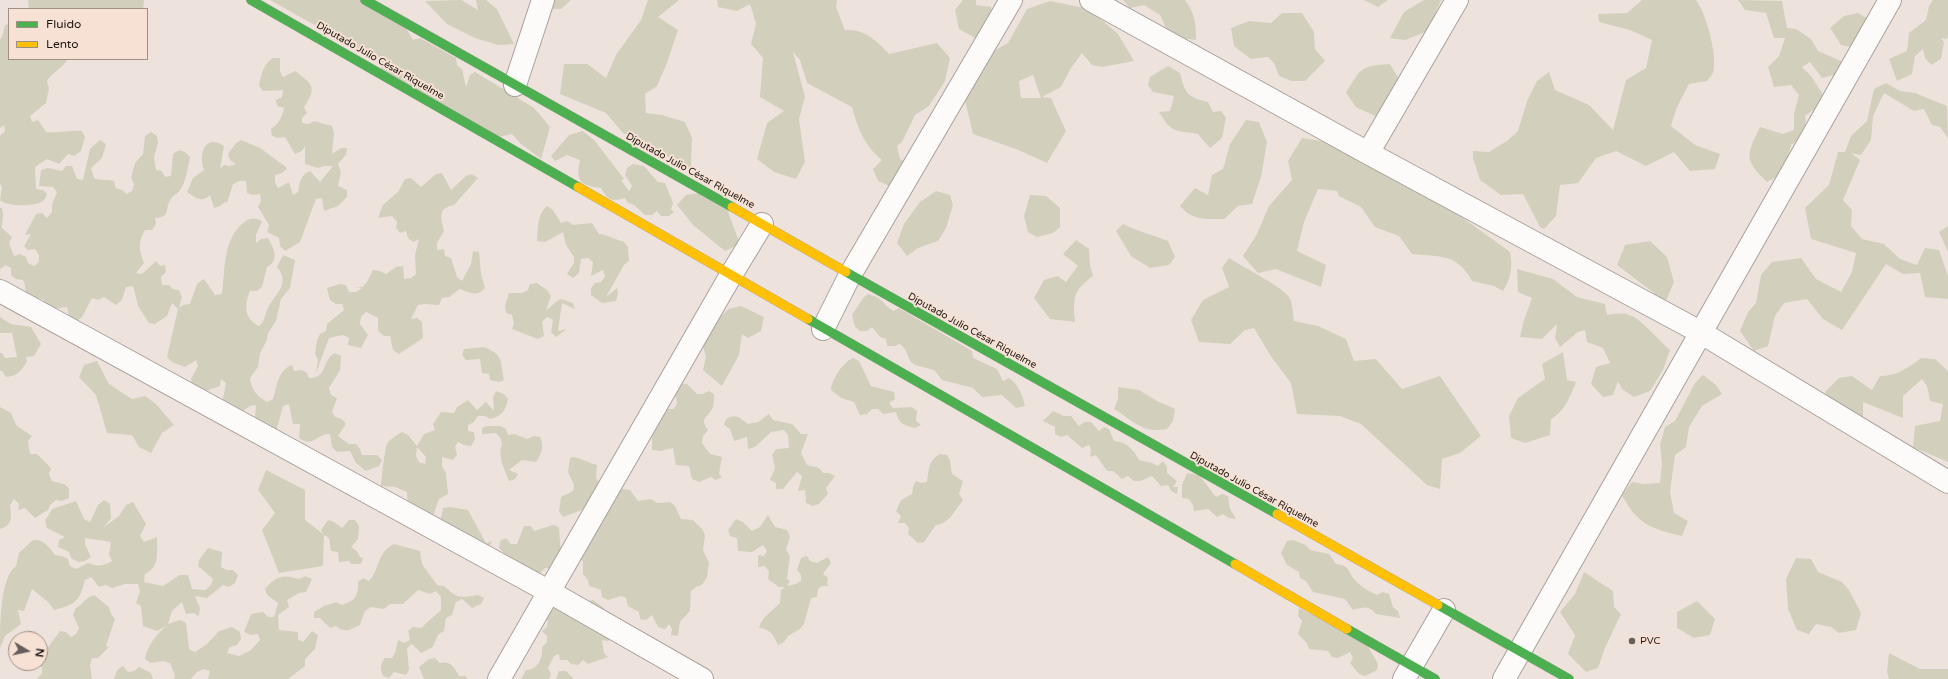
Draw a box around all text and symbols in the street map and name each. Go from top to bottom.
legend [8,8,148,60]
text: Fluido [46,17,81,31]
street label: Diputado Julio César Riquelme [314,19,446,103]
text: Lento [46,37,79,51]
street label: Diputado Julio César Riquelme [623,130,757,212]
street label: Diputado Julio César Riquelme [905,290,1039,372]
street label: Diputado Julio César Riquelme [1187,449,1321,531]
north arrow [8,631,48,671]
place label: PVC [1640,635,1660,647]
marker: PVC [1627,636,1637,646]
text: N [32,647,46,658]

